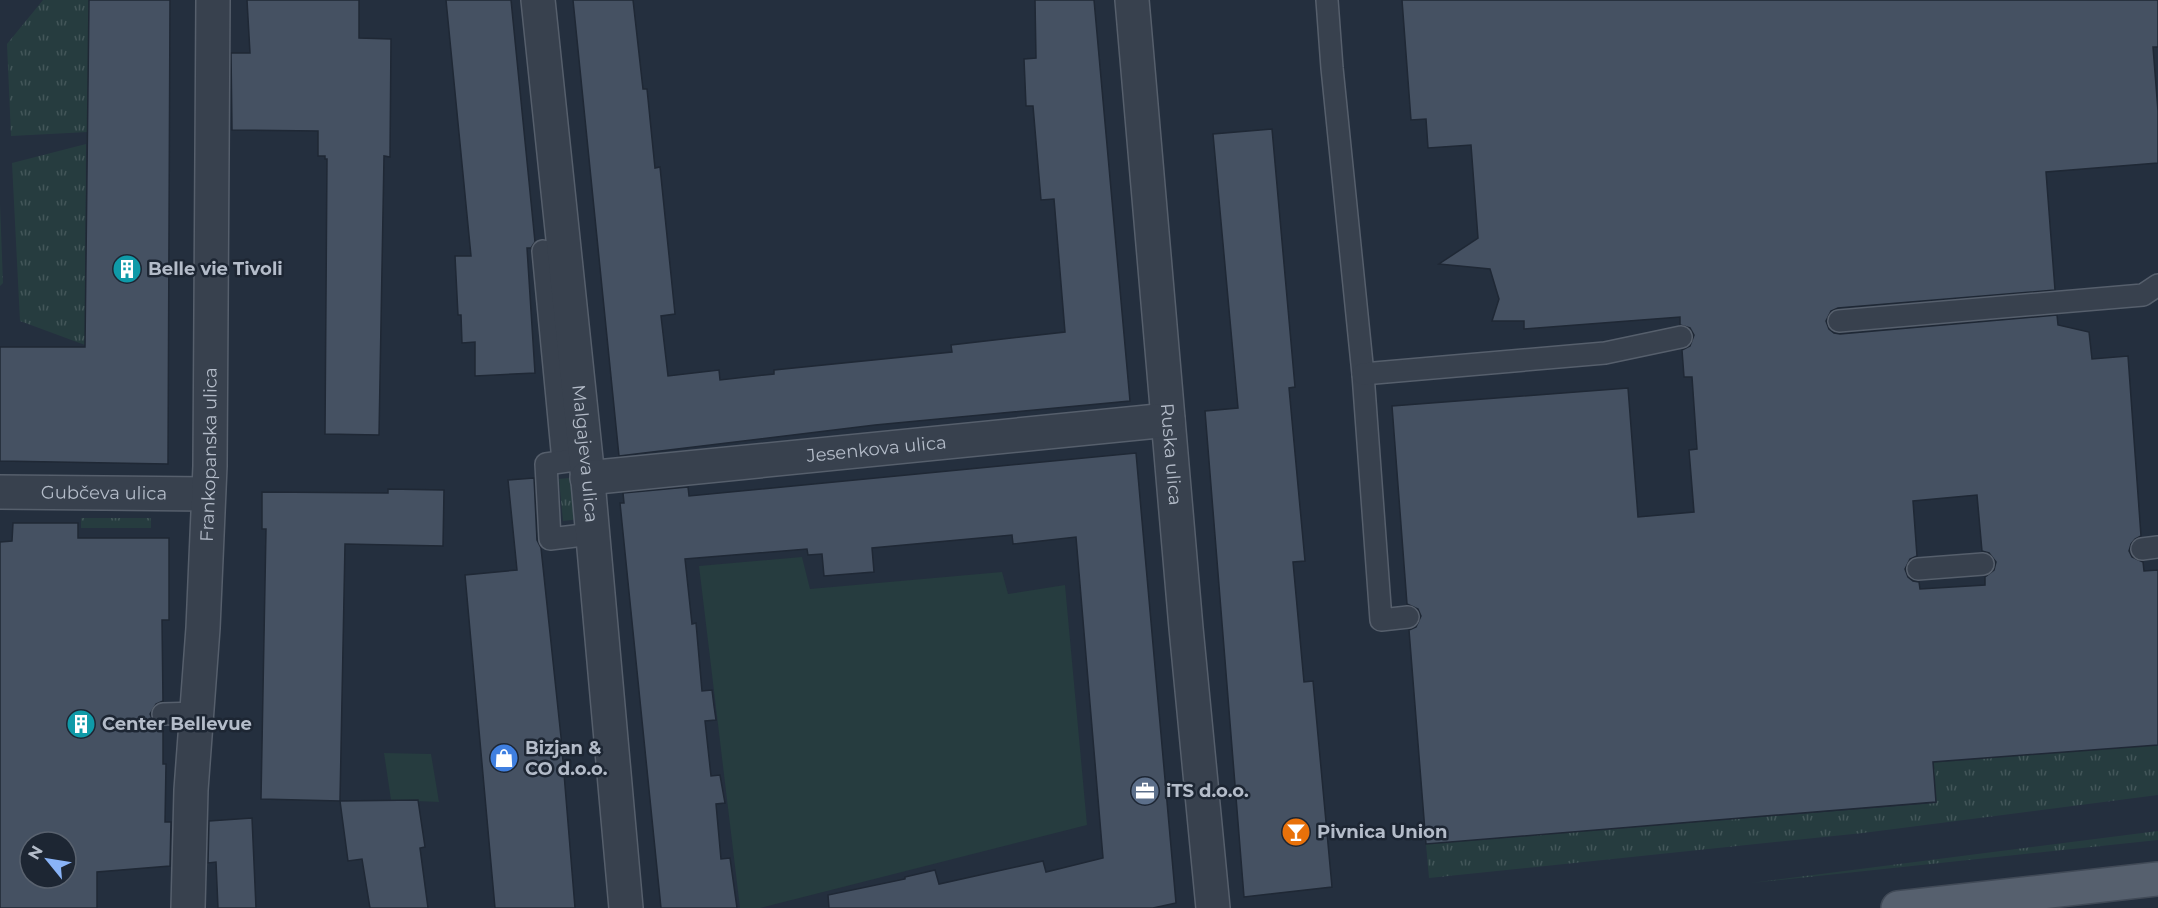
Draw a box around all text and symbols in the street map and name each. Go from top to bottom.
building icon: Belle vie Tivoli [111,253,143,285]
place label: Belle vie Tivoli [148,258,283,280]
street label: Frankopanska ulica [196,367,222,542]
street label: Malgajeva ulica [567,383,603,524]
street label: Ruska ulica [1156,402,1186,506]
street label: Jesenkova ulica [805,431,948,467]
street label: Gubčeva ulica [41,481,167,505]
building icon: Center Bellevue [65,708,97,740]
place label: Center Bellevue [102,713,252,735]
place label: Bizjan & CO d.o.o. [525,737,608,780]
shop icon: Bizjan & CO d.o.o. [488,742,520,774]
office icon: iTS d.o.o. [1129,775,1161,807]
place label: iTS d.o.o. [1166,780,1249,802]
bar icon: Pivnica Union [1280,816,1312,848]
place label: Pivnica Union [1317,821,1447,843]
north arrow [18,830,78,890]
text: N [24,842,47,863]

